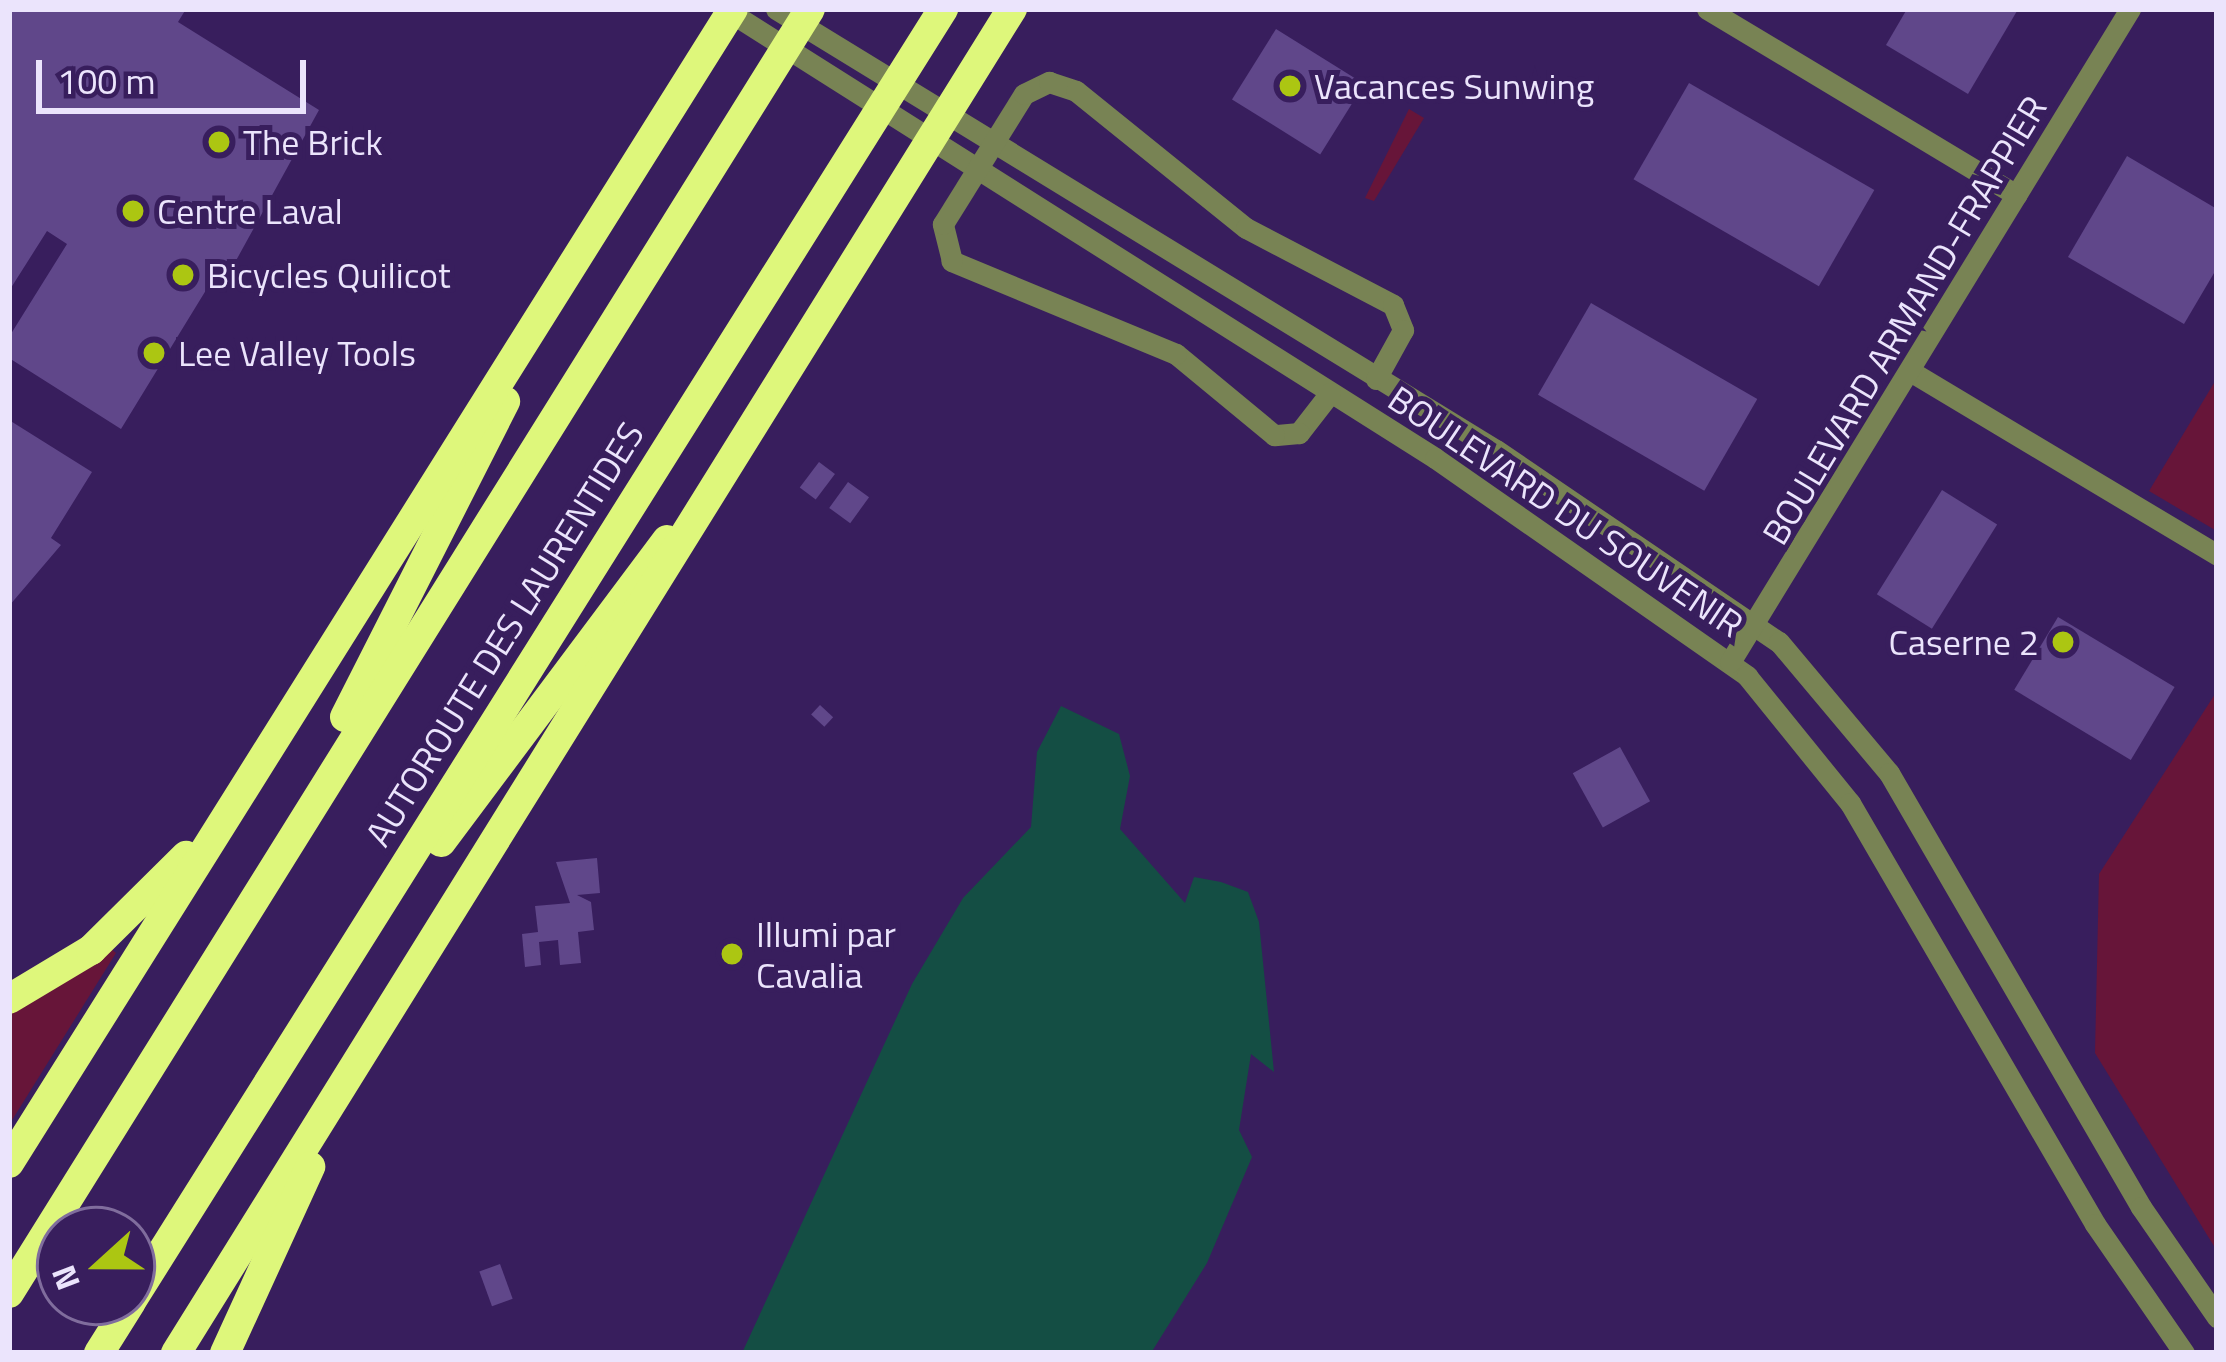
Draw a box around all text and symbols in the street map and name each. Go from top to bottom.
scale bar [42,36,312,110]
text: 100 m [57,53,156,108]
place label: Vacances Sunwing [1314,64,1594,108]
marker: Vacances Sunwing [1277,73,1303,99]
street label: BOULEVARD ARMAND-FRAPPIER [1753,88,2055,552]
place label: The Brick [243,120,383,164]
marker: The Brick [206,129,232,155]
place label: Centre Laval [157,189,343,233]
marker: Centre Laval [120,198,146,224]
place label: Bicycles Quilicot [207,253,451,297]
marker: Bicycles Quilicot [170,262,196,288]
place label: Lee Valley Tools [178,331,416,375]
marker: Lee Valley Tools [141,340,167,366]
street label: BOULEVARD DU SOUVENIR [1381,376,1751,646]
street label: AUTOROUTE DES LAURENTIDES [356,414,652,854]
place label: Caserne 2 [1888,620,2039,664]
marker: Caserne 2 [2050,629,2076,655]
place label: Illumi par Cavalia [756,911,896,996]
marker: Illumi par Cavalia [719,941,745,967]
north arrow [36,1206,156,1326]
text: N [38,1258,93,1297]

